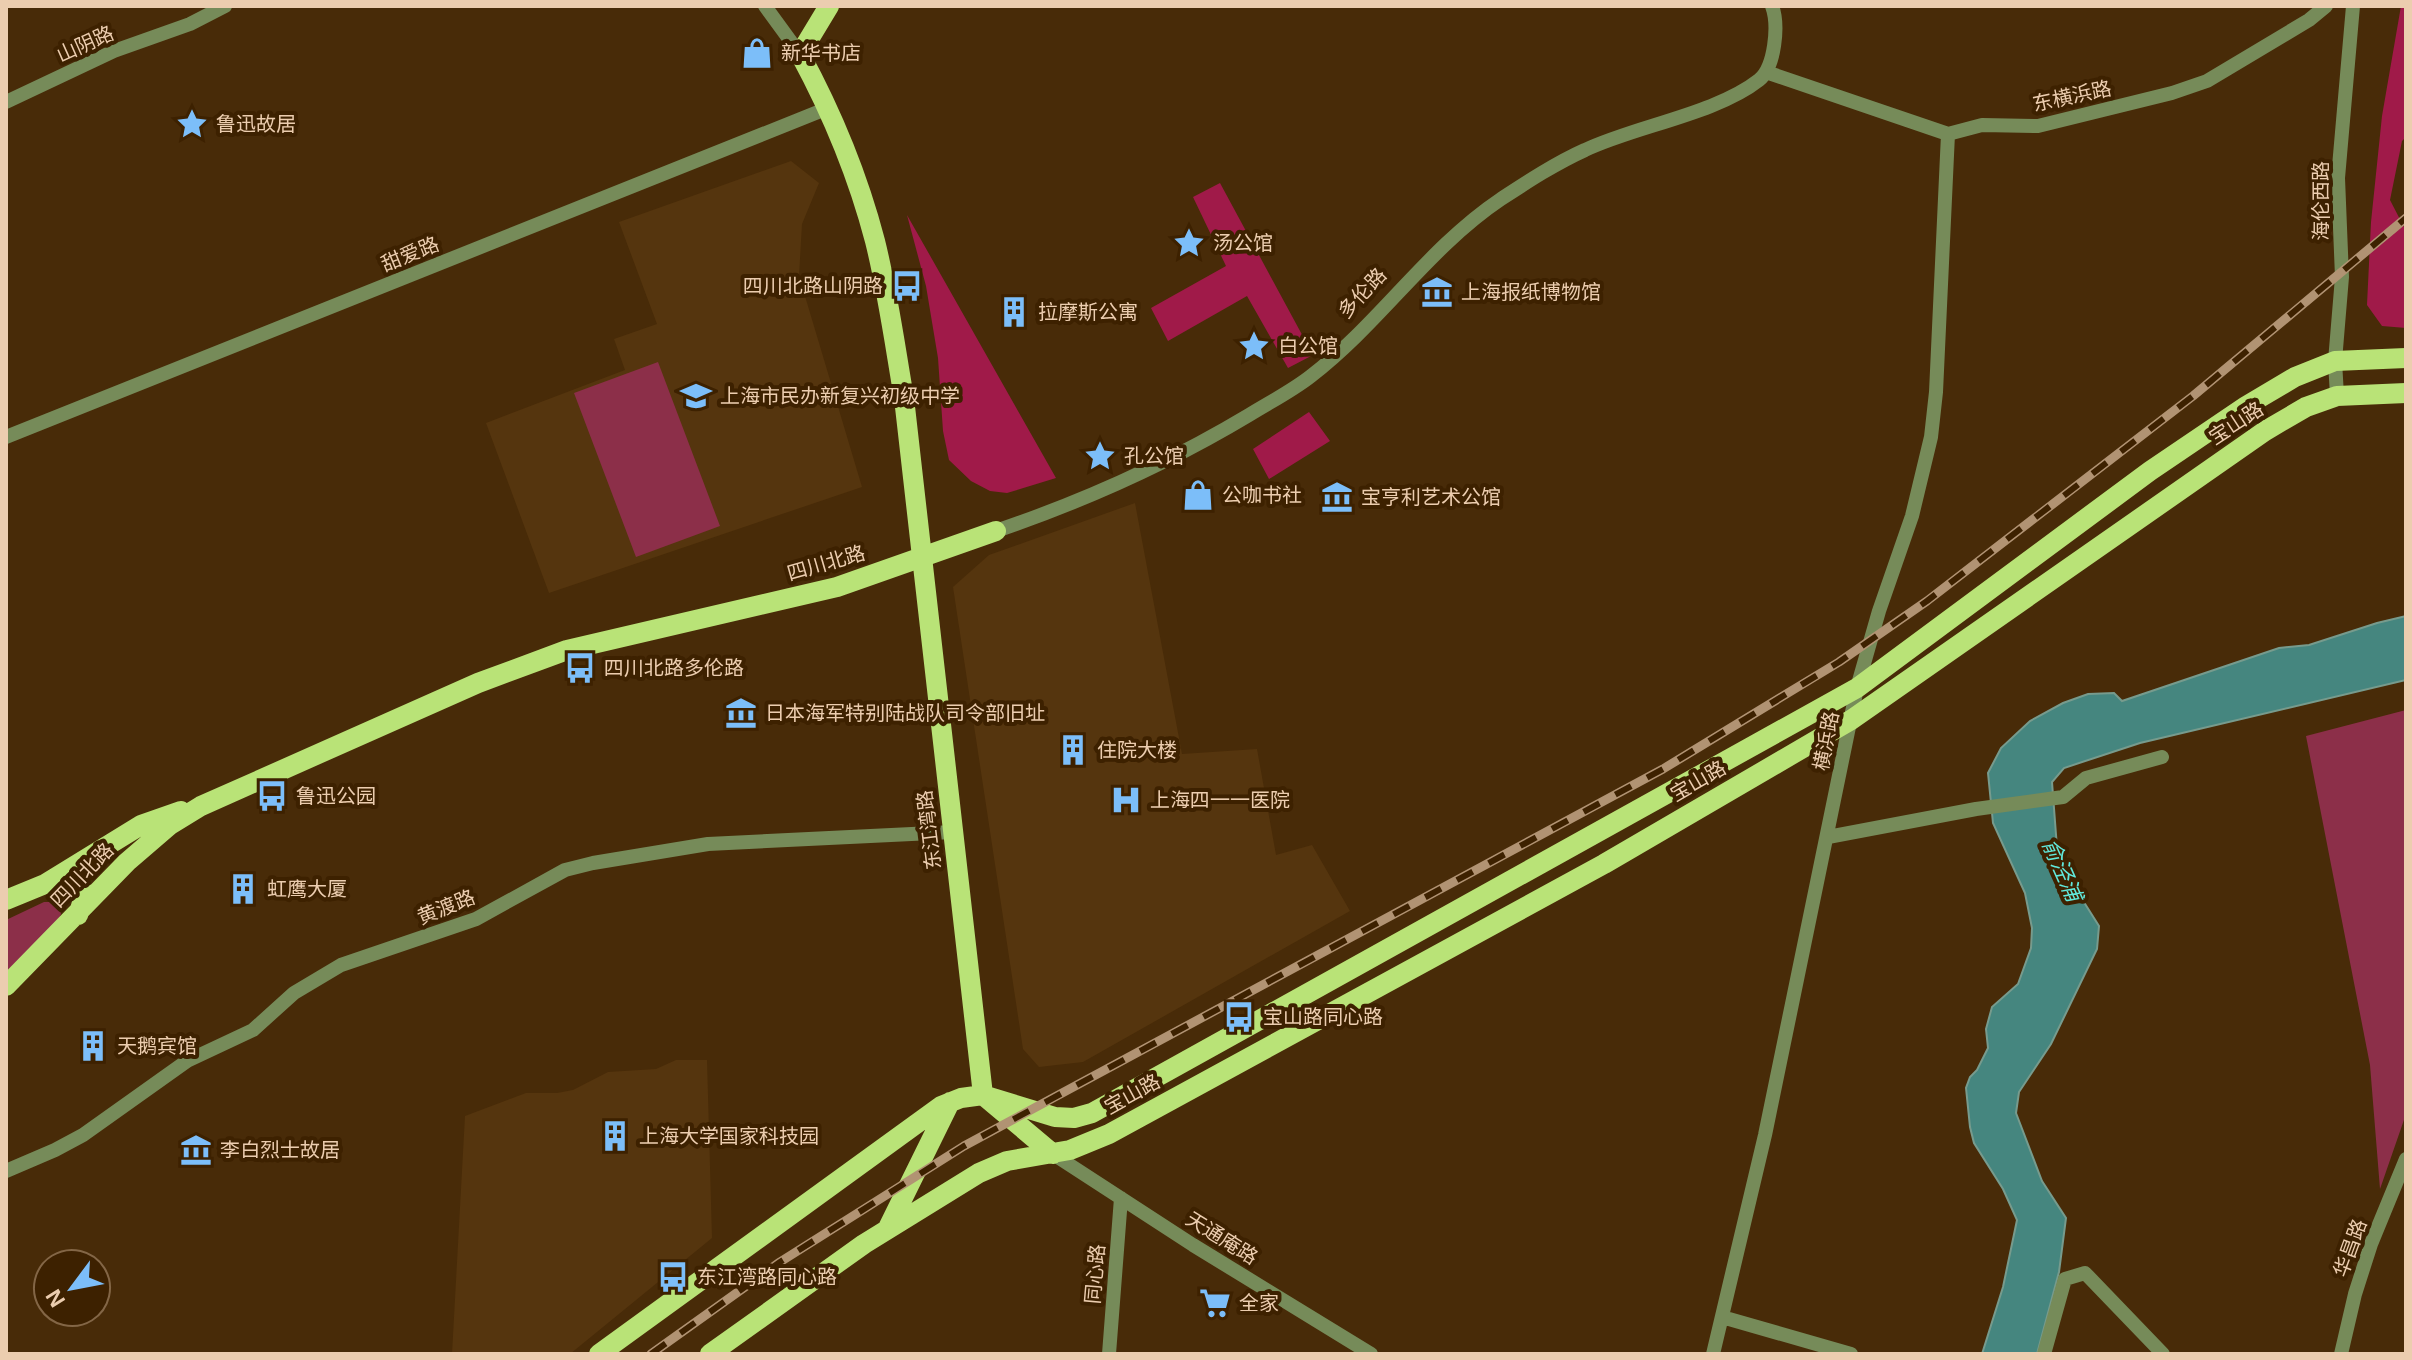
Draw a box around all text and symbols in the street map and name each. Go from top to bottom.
street label: 山阴路 [53,22,117,66]
shop icon: 新华书店 [740,36,774,70]
place label: 新华书店 [781,42,861,64]
street label: 东横浜路 [2031,77,2113,115]
place icon: 鲁迅故居 [175,107,209,141]
place label: 鲁迅故居 [216,113,296,135]
street label: 海伦西路 [2310,161,2332,241]
place icon: 汤公馆 [1172,226,1206,260]
place label: 汤公馆 [1213,232,1273,254]
street label: 甜爱路 [378,233,442,275]
street label: 多伦路 [1333,264,1391,322]
bus stop icon: 四川北路山阴路 [890,269,924,303]
place label: 四川北路山阴路 [743,275,883,297]
museum icon: 上海报纸博物馆 [1420,275,1454,309]
place label: 上海报纸博物馆 [1461,281,1601,303]
building icon: 拉摩斯公寓 [997,295,1031,329]
place label: 拉摩斯公寓 [1038,301,1138,323]
place icon: 白公馆 [1237,329,1271,363]
place label: 白公馆 [1278,335,1338,357]
school or university icon: 上海市民办新复兴初级中学 [679,379,713,413]
place label: 上海市民办新复兴初级中学 [720,385,960,407]
street label: 宝山路 [2205,397,2267,449]
place icon: 孔公馆 [1083,439,1117,473]
place label: 孔公馆 [1124,445,1184,467]
shop icon: 公咖书社 [1181,478,1215,512]
museum icon: 宝亨利艺术公馆 [1320,480,1354,514]
place label: 公咖书社 [1222,484,1302,506]
place label: 宝亨利艺术公馆 [1361,486,1501,508]
street label: 四川北路 [785,541,867,585]
bus stop icon: 四川北路多伦路 [563,651,597,685]
place label: 四川北路多伦路 [604,657,744,679]
museum icon: 日本海军特别陆战队司令部旧址 [724,696,758,730]
place label: 日本海军特别陆战队司令部旧址 [765,702,1045,724]
street label: 横浜路 [1809,709,1843,773]
building icon: 住院大楼 [1056,733,1090,767]
place label: 住院大楼 [1097,739,1177,761]
street label: 宝山路 [1667,756,1729,806]
bus stop icon: 鲁迅公园 [255,779,289,813]
hospital icon: 上海四一一医院 [1109,783,1143,817]
place label: 鲁迅公园 [296,785,376,807]
street label: 东江湾路 [913,789,945,871]
place label: 上海四一一医院 [1150,789,1290,811]
water label: 俞泾浦 [2037,835,2088,908]
street label: 四川北路 [46,839,118,911]
building icon: 虹鹰大厦 [226,872,260,906]
place label: 虹鹰大厦 [267,878,347,900]
street label: 黄渡路 [414,886,478,928]
bus stop icon: 宝山路同心路 [1222,1000,1256,1034]
place label: 宝山路同心路 [1263,1006,1383,1028]
building icon: 天鹅宾馆 [76,1029,110,1063]
place label: 天鹅宾馆 [117,1035,197,1057]
street label: 宝山路 [1100,1070,1164,1118]
building icon: 上海大学国家科技园 [598,1119,632,1153]
place label: 上海大学国家科技园 [639,1125,819,1147]
museum icon: 李白烈士故居 [179,1133,213,1167]
place label: 李白烈士故居 [220,1139,340,1161]
street label: 天通庵路 [1182,1207,1262,1269]
street label: 华昌路 [2329,1216,2371,1280]
street label: 同心路 [1081,1243,1109,1305]
north arrow [32,1248,112,1328]
bus stop icon: 东江湾路同心路 [656,1260,690,1294]
place label: 东江湾路同心路 [697,1266,837,1288]
text: N [41,1285,70,1312]
supermarket icon: 全家 [1198,1286,1232,1320]
place label: 全家 [1239,1292,1279,1314]

